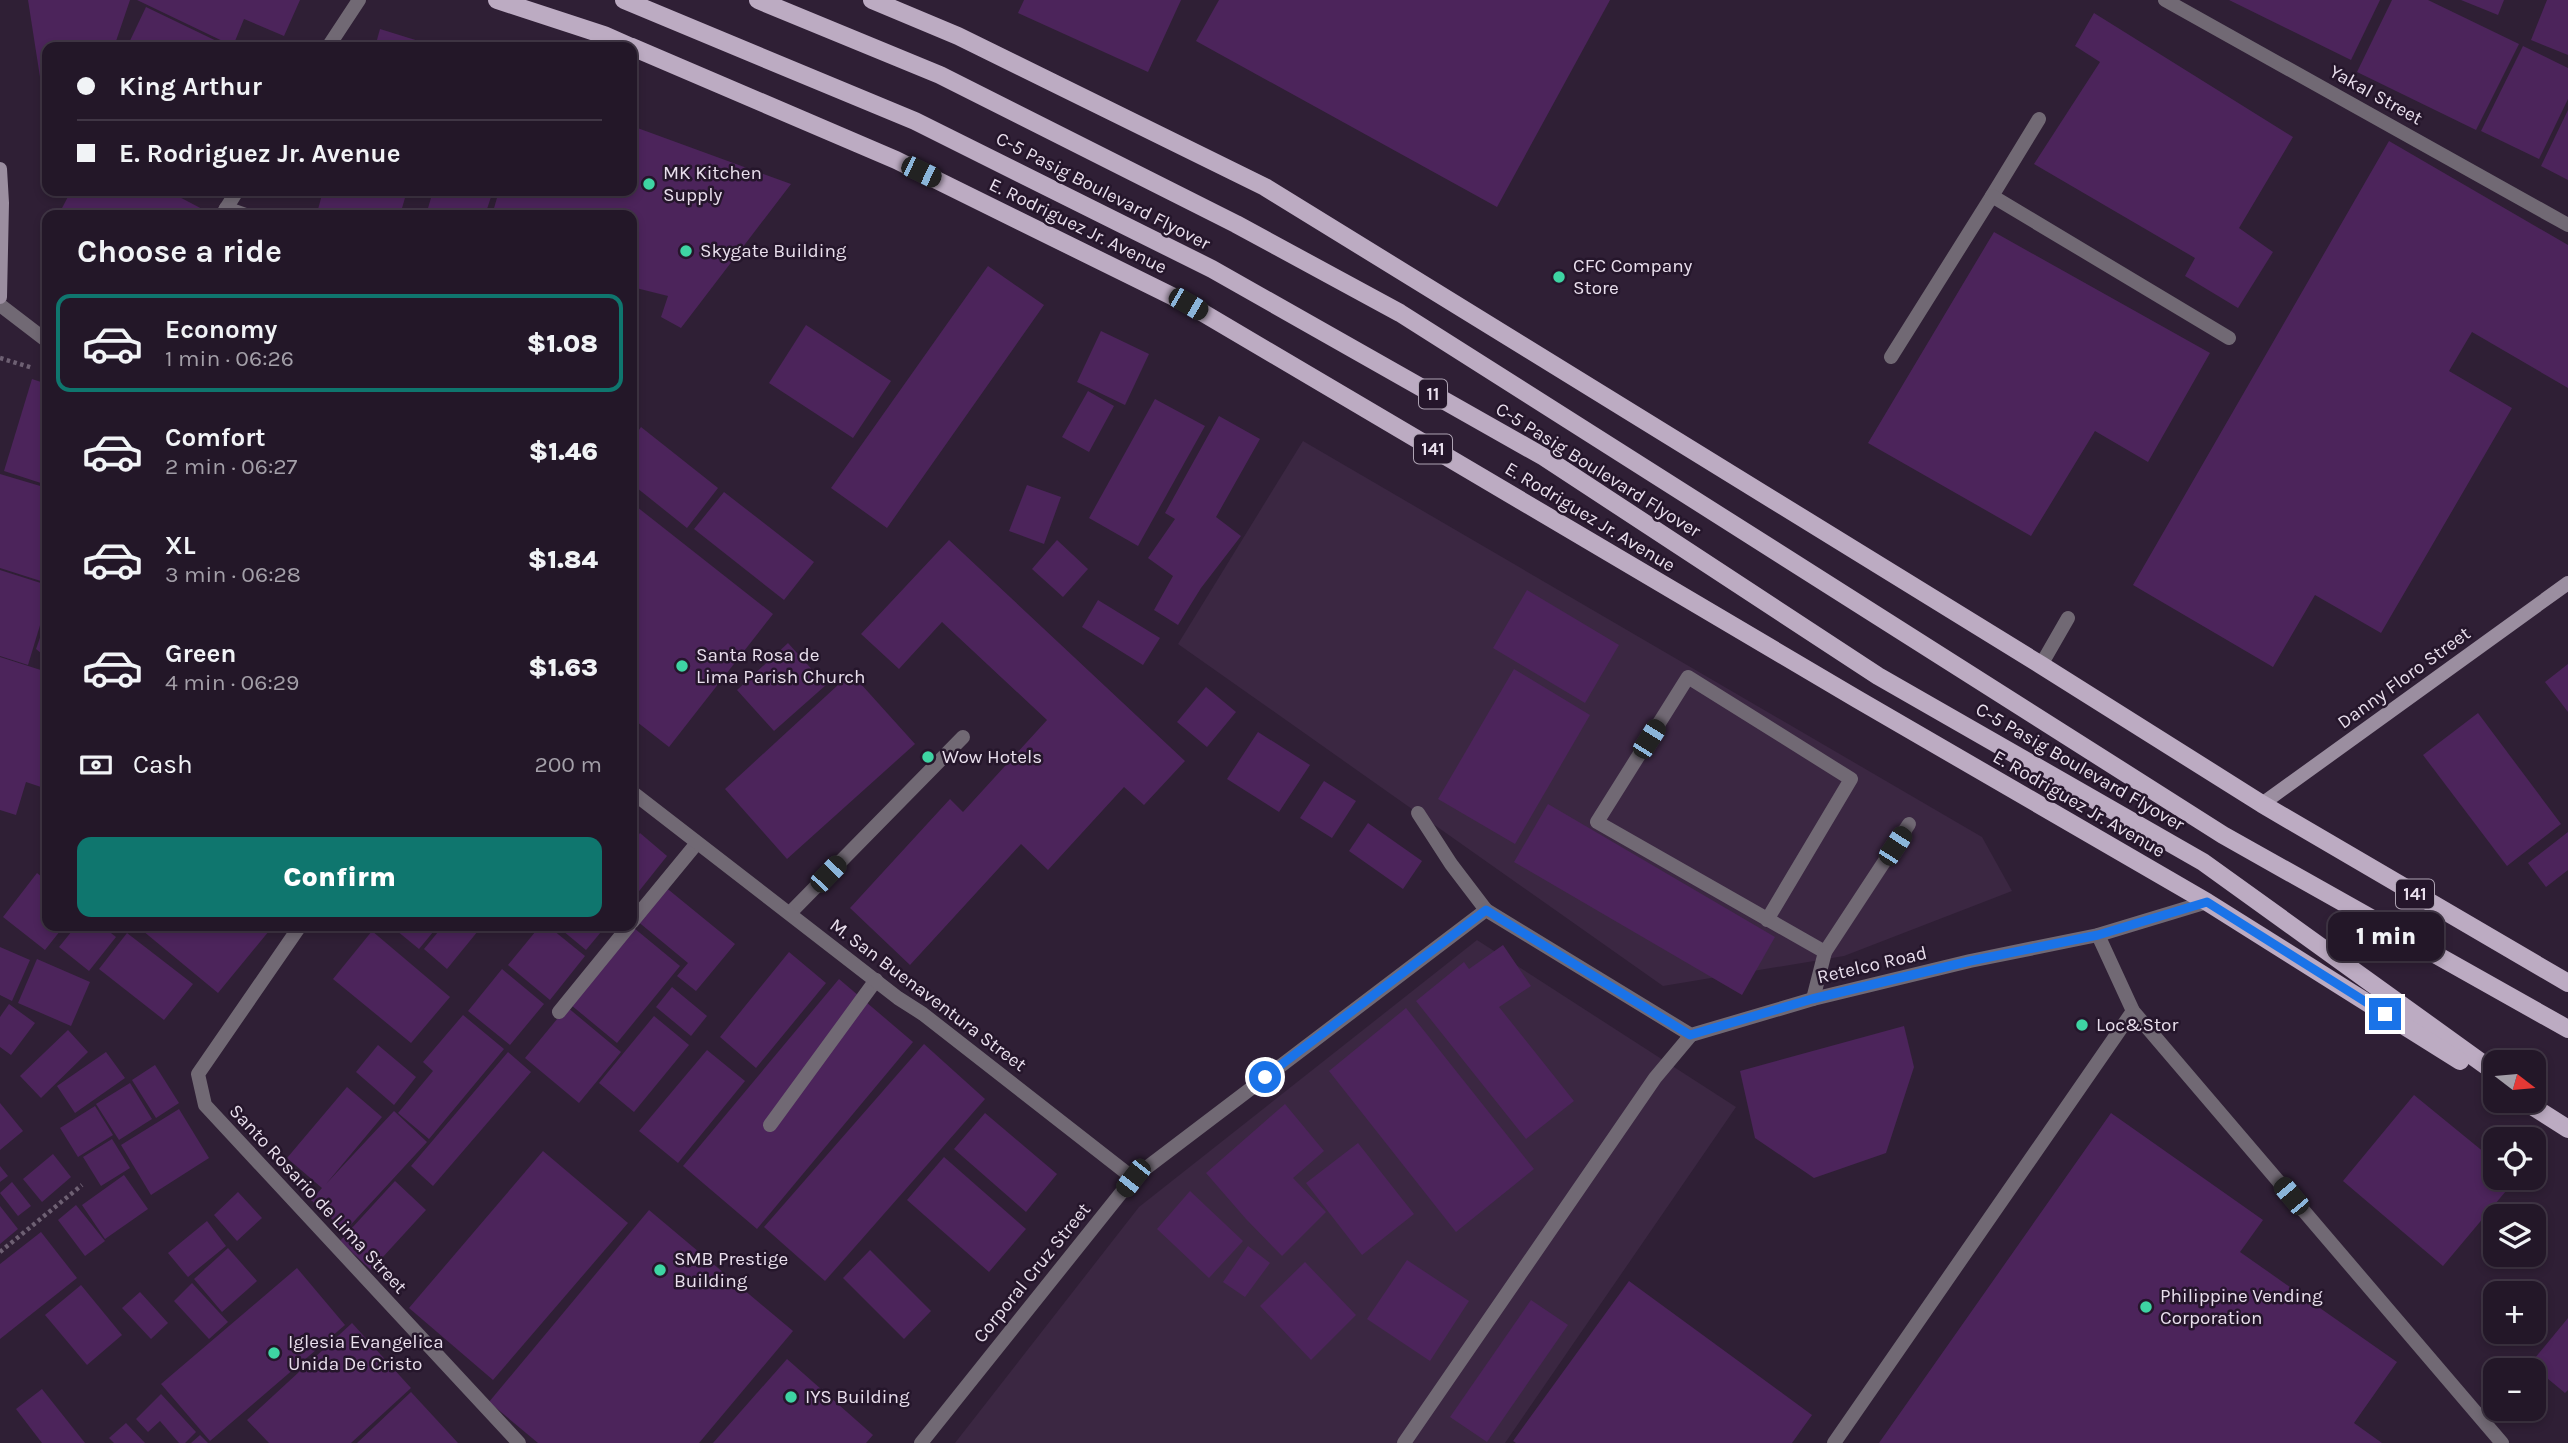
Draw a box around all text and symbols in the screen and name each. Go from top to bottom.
street label: Yakal Street [2326,60,2426,130]
text: King Arthur [119,71,262,102]
street label: C-5 Pasig Boulevard Flyover [992,127,1214,255]
text: E. Rodriguez Jr. Avenue [119,138,400,169]
car [898,153,945,191]
place label: MK Kitchen Supply [663,162,762,206]
street label: E. Rodriguez Jr. Avenue [986,173,1170,279]
marker: MK Kitchen Supply [641,176,657,192]
text: Choose a ride [77,233,282,270]
place label: Skygate Building [700,240,847,262]
marker: Skygate Building [678,243,694,259]
place label: CFC Company Store [1573,255,1693,299]
marker: CFC Company Store [1551,269,1567,285]
car [1165,284,1212,324]
icon: car [81,312,144,375]
text: Economy [165,314,277,345]
text: $1.08 [527,328,598,359]
text: 1 min · 06:26 [165,345,294,372]
road number: 11 [1419,380,1447,408]
street label: C-5 Pasig Boulevard Flyover [1491,398,1705,542]
icon: car [81,420,144,483]
text: Comfort [165,422,266,453]
road number: 141 [1414,434,1452,463]
text: $1.46 [529,436,598,467]
text: 2 min · 06:27 [165,453,297,480]
street label: E. Rodriguez Jr. Avenue [1501,457,1679,577]
icon: car [81,528,144,591]
text: XL [165,530,196,561]
text: $1.84 [528,544,598,575]
text: 3 min · 06:28 [165,561,301,588]
street label: Danny Floro Street [2333,622,2475,734]
icon: car [81,636,144,699]
text: Green [165,638,237,669]
place label: Santa Rosa de Lima Parish Church [696,644,866,688]
text: $1.63 [528,652,598,683]
marker: Santa Rosa de Lima Parish Church [674,658,690,674]
text: 4 min · 06:29 [165,669,299,696]
street label: C-5 Pasig Boulevard Flyover [1972,698,2188,836]
car [1629,716,1670,762]
icon: cash [77,746,115,784]
place label: Wow Hotels [942,746,1042,768]
street label: E. Rodriguez Jr. Avenue [1989,746,2169,862]
text: Cash [133,749,193,780]
marker: Wow Hotels [920,749,936,765]
text: 200 m [534,751,602,778]
car [1875,823,1916,869]
button: Confirm [77,837,602,917]
car [806,852,851,896]
road number: 141 [2396,880,2434,908]
callout: 1 min [2327,912,2443,962]
street label: M. San Buenaventura Street [825,914,1031,1076]
text: 1 min [2356,923,2416,950]
street label: Retelco Road [1815,942,1929,988]
route end [2369,998,2401,1030]
place label: Loc&Stor [2096,1014,2178,1036]
marker: Loc&Stor [2074,1017,2090,1033]
north arrow [2483,1050,2546,1113]
map controls [2483,1050,2546,1421]
route start [1249,1061,1281,1093]
street label: Santo Rosario de Lima Street [225,1100,411,1298]
button: locate [2483,1127,2546,1190]
car [1112,1155,1155,1201]
car [2270,1173,2313,1219]
street label: Corporal Cruz Street [969,1199,1095,1347]
button: layers [2483,1204,2546,1267]
place label: SMB Prestige Building [674,1248,788,1292]
marker: SMB Prestige Building [652,1262,668,1278]
button: + [2483,1281,2546,1344]
place label: Philippine Vending Corporation [2160,1285,2323,1329]
marker: Philippine Vending Corporation [2138,1299,2154,1315]
place label: Iglesia Evangelica Unida De Cristo [288,1331,444,1375]
marker: Iglesia Evangelica Unida De Cristo [266,1345,282,1361]
button: − [2483,1358,2546,1421]
place label: IYS Building [805,1386,910,1408]
marker: IYS Building [783,1389,799,1405]

